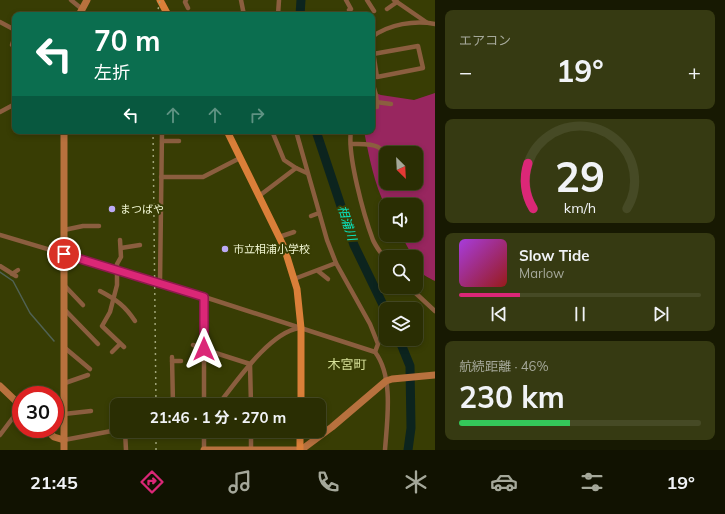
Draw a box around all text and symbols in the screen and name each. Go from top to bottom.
text: 70 m [94,23,160,58]
icon: left [28,28,80,80]
text: エアコン [459,32,511,48]
text: 19° [556,52,604,90]
text: − [459,58,472,86]
text: + [688,58,701,86]
text: 左折 [94,61,130,84]
icon: left [120,104,142,126]
icon: ahead [162,104,184,126]
icon: ahead [204,104,226,126]
icon: right [246,104,268,126]
north arrow [379,146,423,190]
map controls [379,146,423,346]
text: 29 [555,149,605,201]
button: sound [379,198,423,242]
text: km/h [564,198,596,216]
place label: まつばや [120,202,164,216]
water label: 相浦川 [335,203,361,244]
marker: まつばや [107,204,117,214]
pin [47,237,81,271]
place label: 市立相浦小学校 [233,242,310,256]
icon: arrive [53,243,75,265]
marker: 市立相浦小学校 [220,244,230,254]
text: Slow Tide [519,246,589,265]
button: search [379,250,423,294]
text: Marlow [519,265,564,281]
button: layers [379,302,423,346]
icon: previous [488,303,510,325]
icon: pause [569,303,591,325]
icon: next [650,303,672,325]
position arrow [183,328,225,370]
district label: 木宮町 [327,356,367,372]
text: 航続距離 · 46% [459,358,549,374]
text: 230 km [459,378,565,416]
speed limit sign: 30 [12,386,64,438]
text: 21:46 · 1 分 · 270 m [150,408,286,427]
icon: directions [138,468,166,496]
icon: music [226,468,254,496]
icon: phone [314,468,342,496]
icon: climate [402,468,430,496]
icon: car [490,468,518,496]
icon: filters [578,468,606,496]
text: 21:45 [30,471,78,494]
text: 19° [666,471,695,494]

